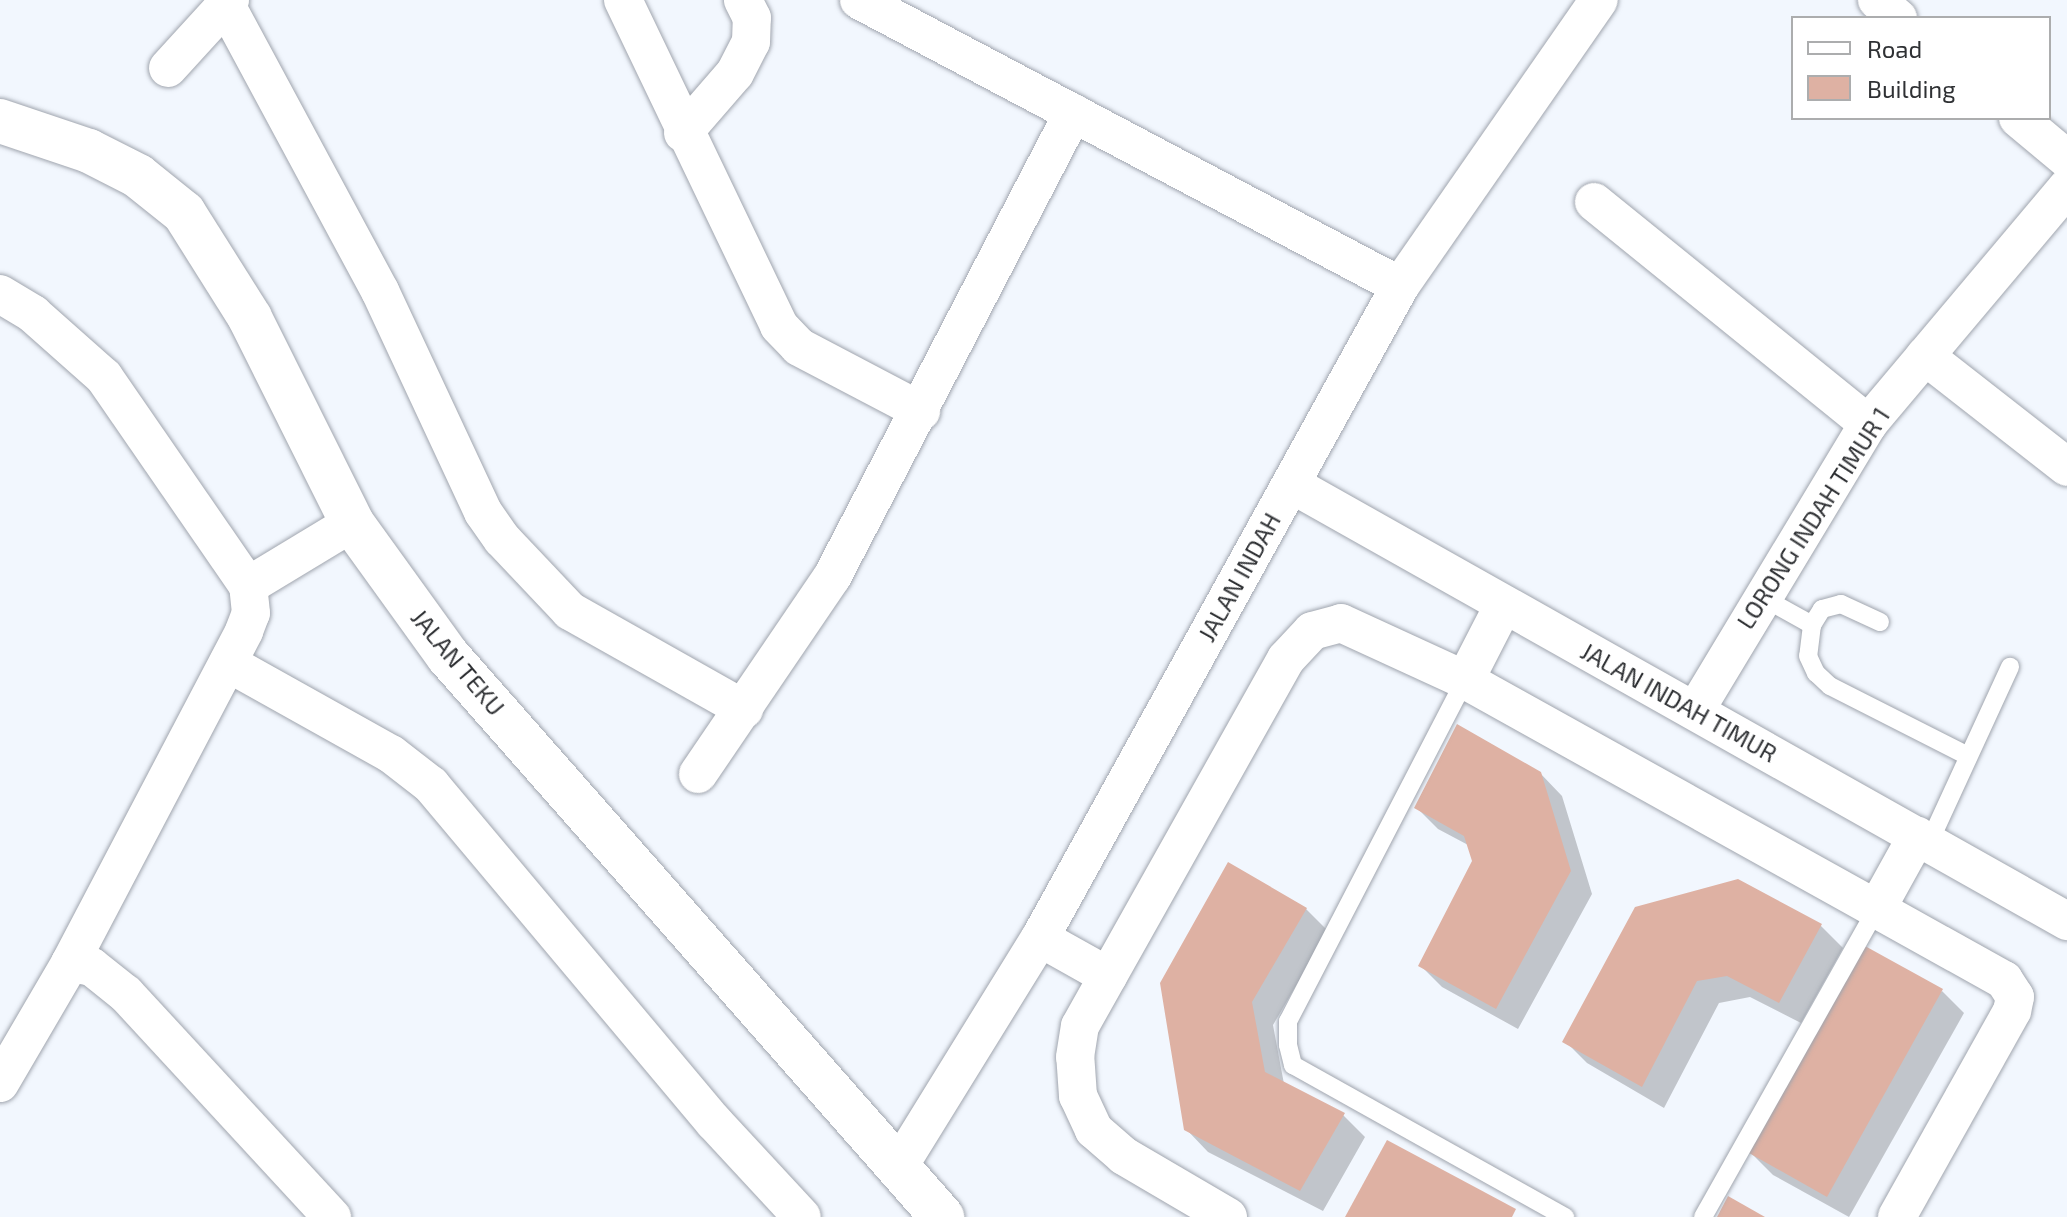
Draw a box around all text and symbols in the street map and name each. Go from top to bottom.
legend [1791,16,2051,120]
text: Road [1867,34,1922,63]
text: Building [1867,74,1956,103]
street label: LORONG INDAH TIMUR 1 [1731,402,1895,634]
street label: JALAN INDAH [1192,508,1286,646]
street label: JALAN TEKU [405,603,511,721]
street label: JALAN INDAH TIMUR [1576,636,1782,768]

